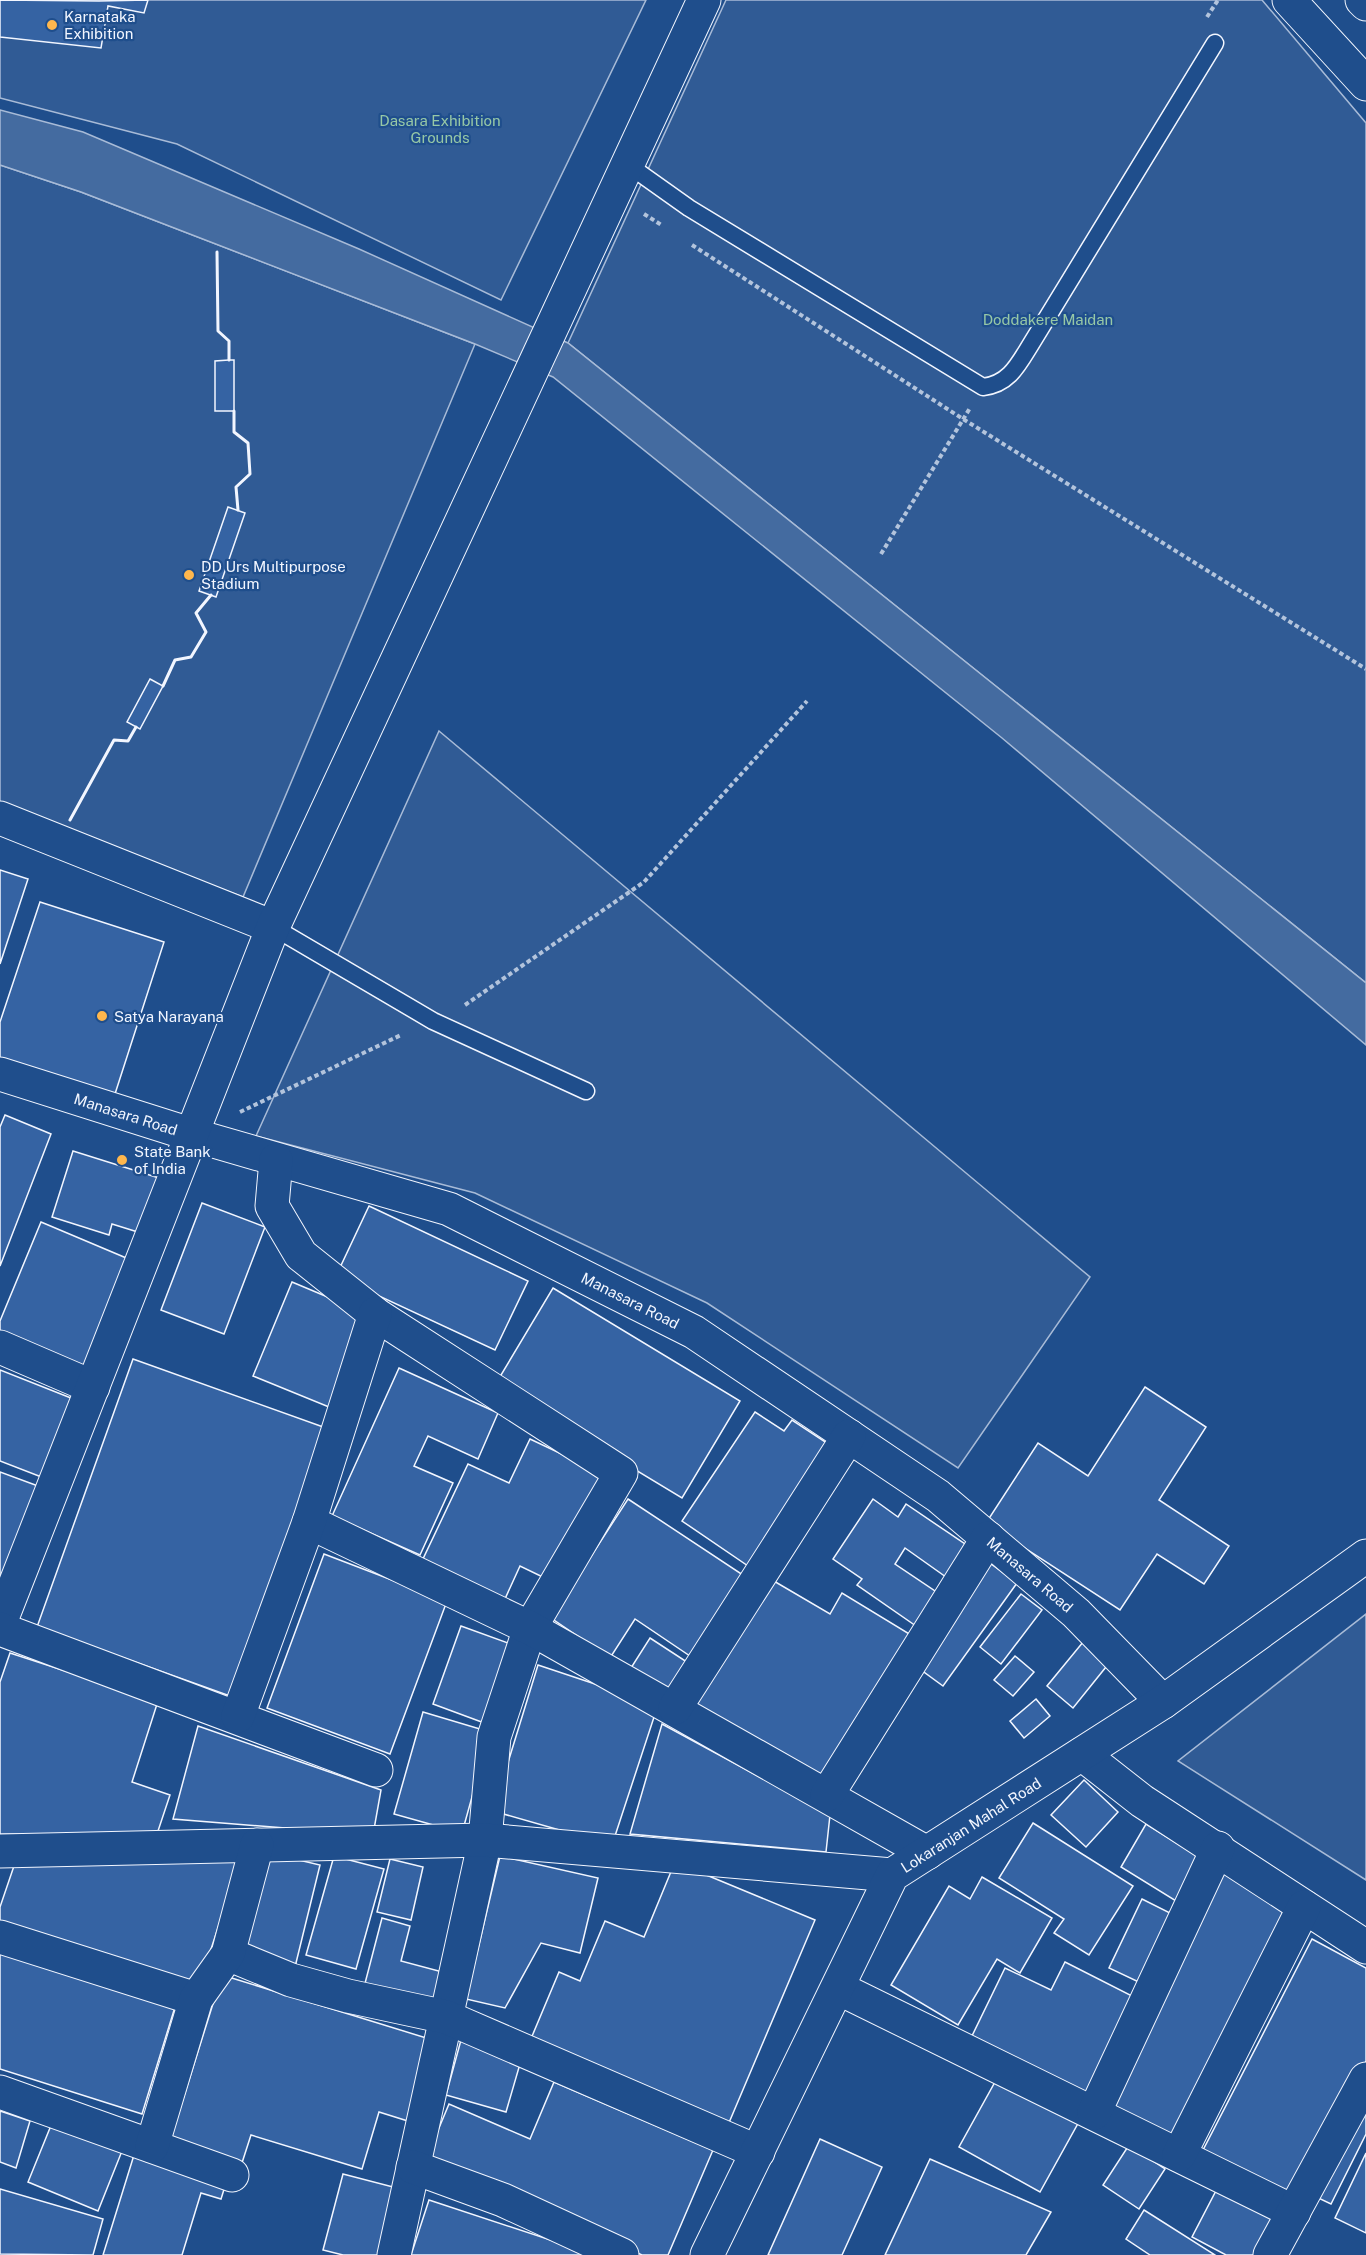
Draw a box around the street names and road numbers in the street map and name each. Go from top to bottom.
street label: Manasara Road [72,1089,180,1138]
street label: Manasara Road [579,1268,682,1332]
street label: Manasara Road [984,1533,1077,1615]
street label: Lokaranjan Mahal Road [898,1774,1044,1876]

